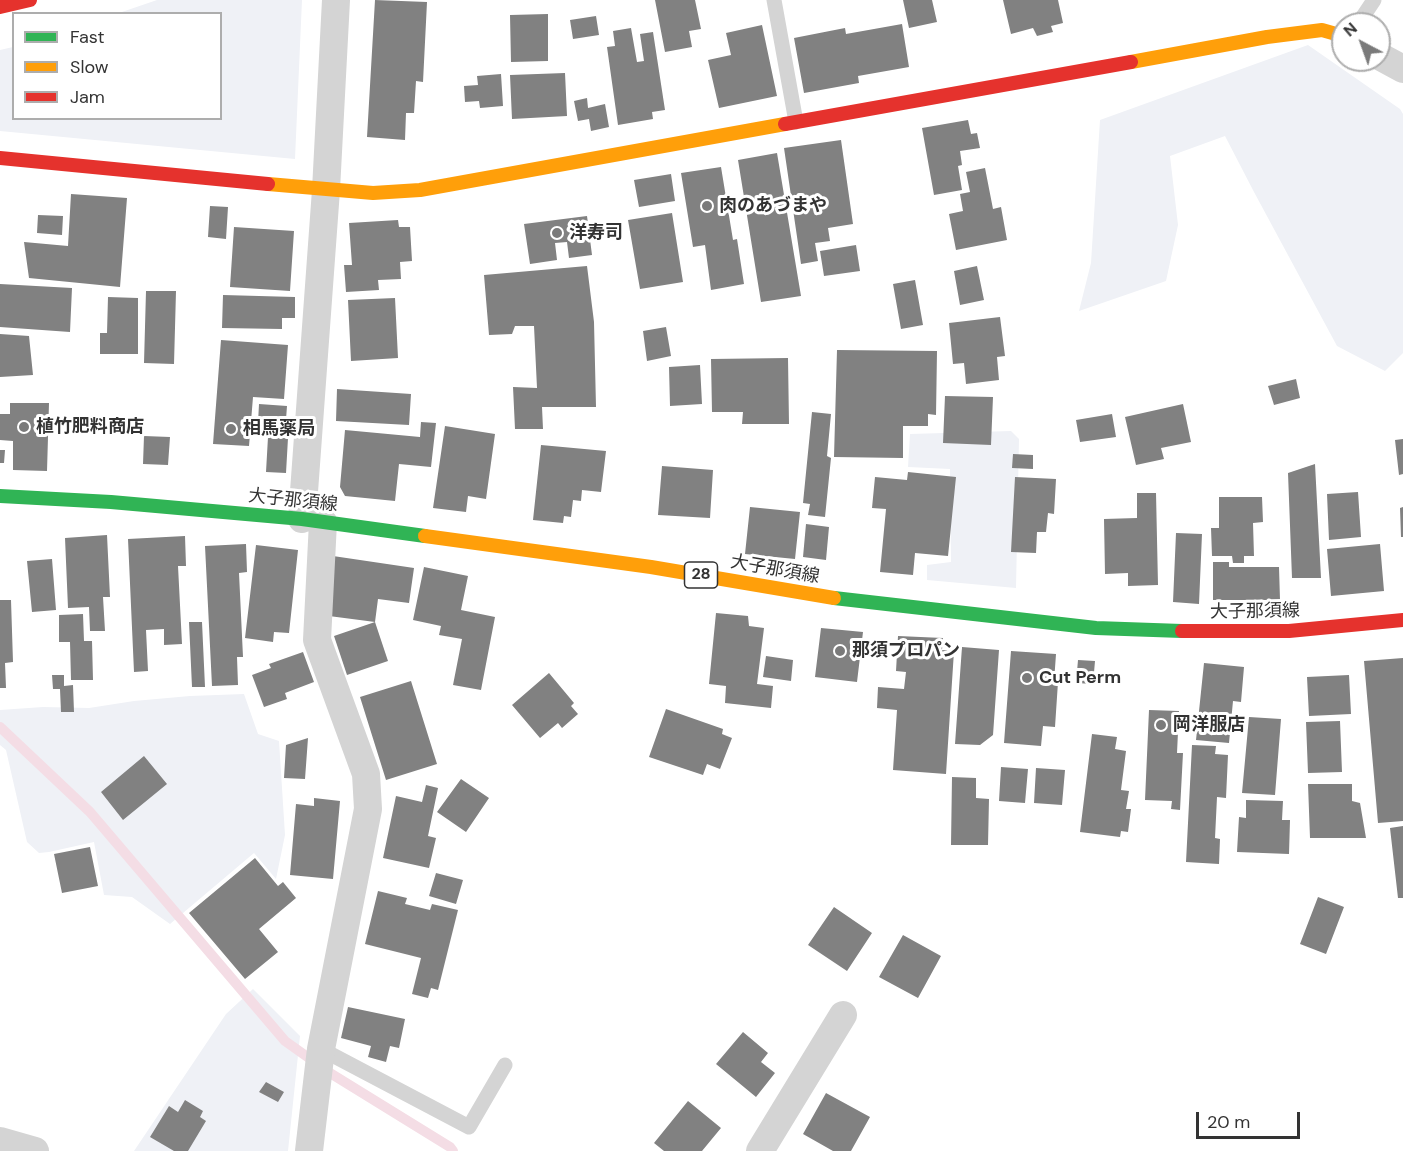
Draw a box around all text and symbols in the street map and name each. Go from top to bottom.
legend [12,12,222,120]
north arrow [1331,12,1391,72]
text: N [1339,18,1361,41]
text: Fast [70,25,105,49]
text: Slow [70,55,109,79]
text: Jam [70,85,105,109]
place label: 肉のあづまや [719,195,827,217]
marker: 肉のあづまや [700,199,714,213]
place label: 洋寿司 [569,222,623,244]
marker: 洋寿司 [550,226,564,240]
place label: 植竹肥料商店 [36,416,144,438]
place label: 相馬薬局 [243,418,315,440]
marker: 植竹肥料商店 [17,420,31,434]
marker: 相馬薬局 [224,422,238,436]
street label: 大子那須線 [247,486,339,516]
street label: 大子那須線 [729,552,821,588]
road number: 28 [684,562,718,588]
street label: 大子那須線 [1210,600,1300,624]
place label: 那須プロパン [852,640,960,662]
marker: 那須プロパン [833,644,847,658]
place label: Cut Perm [1039,667,1121,689]
marker: Cut Perm [1020,671,1034,685]
place label: 岡洋服店 [1173,714,1245,736]
marker: 岡洋服店 [1154,718,1168,732]
scale bar [1199,1100,1302,1138]
text: 20 m [1207,1110,1250,1134]

